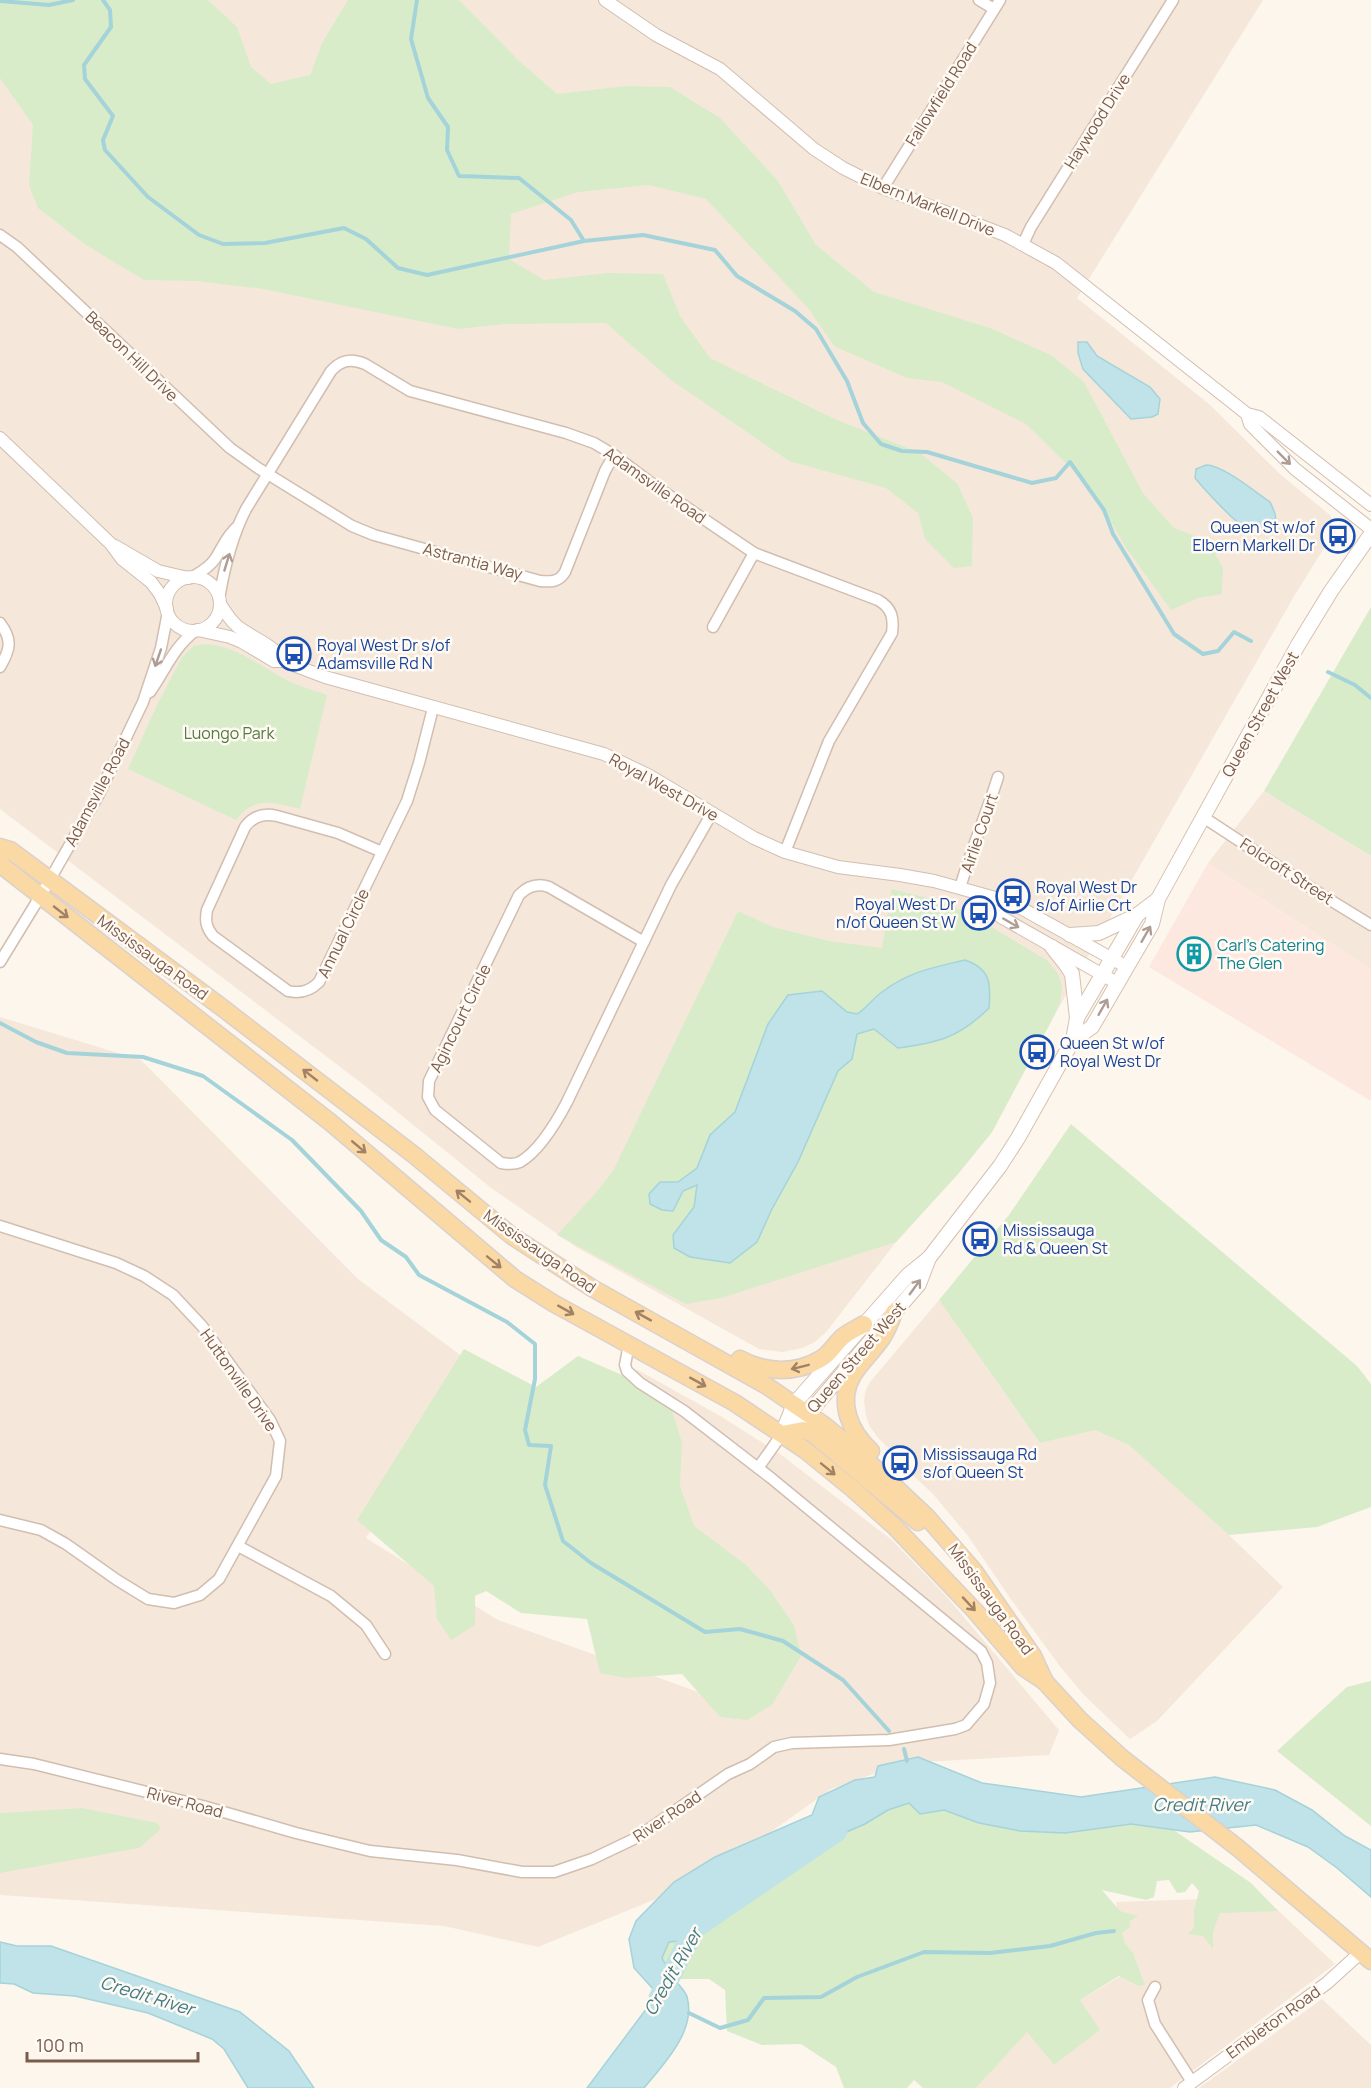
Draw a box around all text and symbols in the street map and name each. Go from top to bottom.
street label: Fallowfield Road [900,38,982,150]
street label: Haywood Drive [1059,69,1135,173]
street label: Elbern Markell Drive [857,167,999,241]
street label: Beacon Hill Drive [81,306,183,406]
street label: Adamsville Road [600,442,710,528]
one-way arrow [1277,451,1292,466]
place label: Queen St w/of Elbern Markell Dr [1192,516,1315,556]
bus stop icon: Queen St w/of Elbern Markell Dr [1320,518,1356,554]
street label: Astrantia Way [421,537,526,585]
one-way arrow [223,553,234,572]
place label: Royal West Dr s/of Adamsville Rd N [317,634,451,674]
bus stop icon: Royal West Dr s/of Adamsville Rd N [276,636,312,672]
street label: Queen Street West [1216,647,1304,781]
one-way arrow [151,648,162,667]
park label: Luongo Park [184,722,275,744]
street label: Adamsville Road [59,734,135,850]
street label: Royal West Drive [605,748,723,826]
street label: Airlie Court [955,791,1003,875]
street label: Folcroft Street [1236,833,1338,909]
place label: Royal West Dr s/of Airlie Crt [1036,876,1137,916]
bus stop icon: Royal West Dr s/of Airlie Crt [995,878,1031,914]
street label: Annual Circle [312,885,374,981]
place label: Royal West Dr n/of Queen St W [836,893,956,933]
bus stop icon: Royal West Dr n/of Queen St W [961,895,997,931]
one-way arrow [53,905,69,918]
street label: Mississauga Road [93,909,213,1005]
one-way arrow [1002,917,1019,929]
one-way arrow [1140,926,1152,943]
place label: Carl's Catering The Glen [1217,934,1324,974]
building icon: Carl's Catering The Glen [1176,936,1212,972]
street label: Agincourt Circle [424,960,496,1076]
one-way arrow [1098,999,1110,1016]
place label: Queen St w/of Royal West Dr [1060,1032,1165,1072]
bus stop icon: Queen St w/of Royal West Dr [1019,1034,1055,1070]
one-way arrow [303,1069,319,1082]
one-way arrow [351,1140,367,1153]
one-way arrow [456,1189,471,1203]
street label: Mississauga Road [479,1204,601,1298]
place label: Mississauga Rd & Queen St [1003,1219,1108,1259]
bus stop icon: Mississauga Rd & Queen St [962,1221,998,1257]
one-way arrow [486,1255,502,1268]
one-way arrow [909,1280,921,1296]
street label: Queen Street West [802,1297,910,1417]
one-way arrow [556,1305,574,1316]
one-way arrow [634,1310,652,1321]
street label: Huttonville Drive [195,1324,283,1436]
one-way arrow [790,1362,809,1373]
one-way arrow [690,1377,707,1389]
place label: Mississauga Rd s/of Queen St [923,1443,1037,1483]
bus stop icon: Mississauga Rd s/of Queen St [882,1445,918,1481]
one-way arrow [820,1463,836,1476]
street label: Mississauga Road [943,1539,1039,1659]
one-way arrow [962,1596,976,1611]
street label: River Road [145,1781,225,1823]
street label: River Road [629,1785,705,1847]
water label: Credit River [1153,1792,1252,1816]
water label: Credit River [638,1921,708,2019]
water label: Credit River [98,1969,199,2021]
street label: Embleton Road [1221,1980,1325,2064]
scale bar [27,2025,198,2063]
text: 100 m [36,2033,84,2057]

